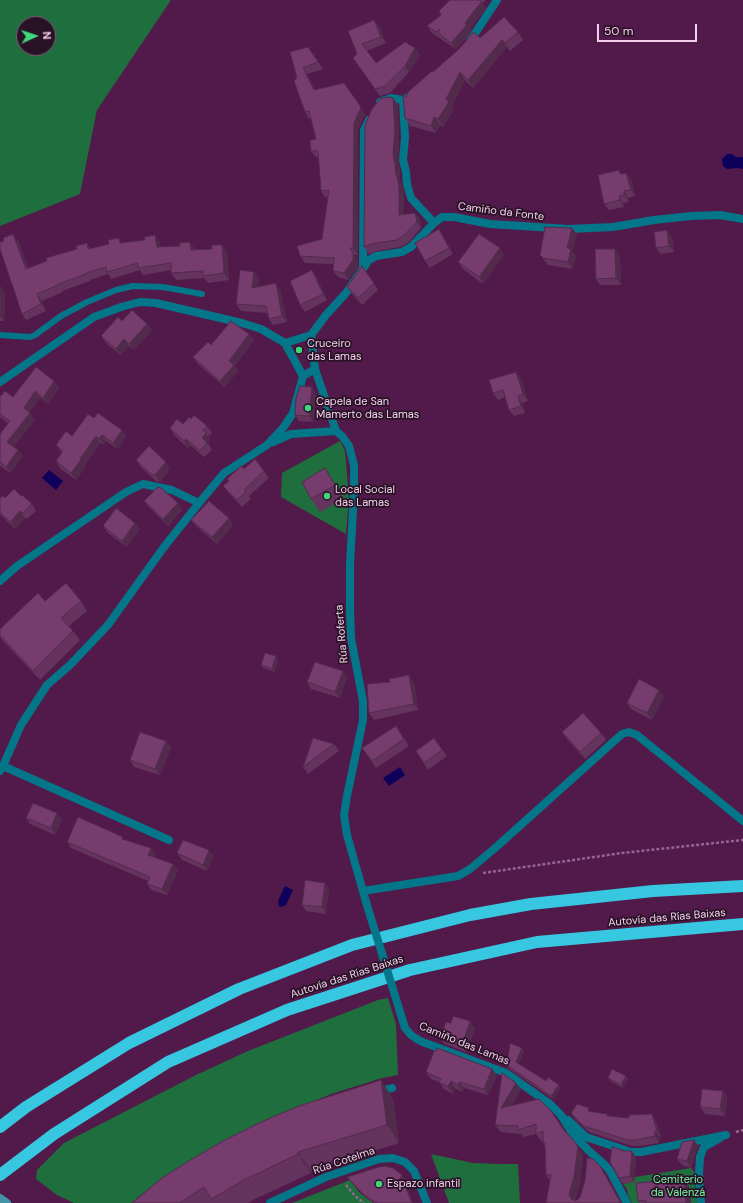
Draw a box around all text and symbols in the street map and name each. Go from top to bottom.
north arrow [16,16,56,56]
scale bar [599,16,699,42]
text: 50 m [604,23,633,39]
text: N [40,31,54,40]
street label: Camiño da Fonte [457,200,545,224]
place label: Cruceiro das Lamas [307,337,361,363]
marker: Cruceiro das Lamas [294,345,304,355]
place label: Capela de San Mamerto das Lamas [316,395,419,421]
marker: Capela de San Mamerto das Lamas [303,403,313,413]
place label: Local Social das Lamas [335,483,395,509]
marker: Local Social das Lamas [322,491,332,501]
street label: Rúa Roferta [333,604,351,664]
street label: Autovía das Rías Baixas [608,906,726,930]
street label: Autovía das Rías Baixas [289,952,405,1002]
street label: Camiño das Lamas [417,1020,511,1068]
street label: Rúa Cotelma [311,1144,377,1178]
park label: Cemiterio da Valenzá [651,1173,705,1199]
place label: Espazo infantil [387,1177,460,1191]
marker: Espazo infantil [374,1179,384,1189]

